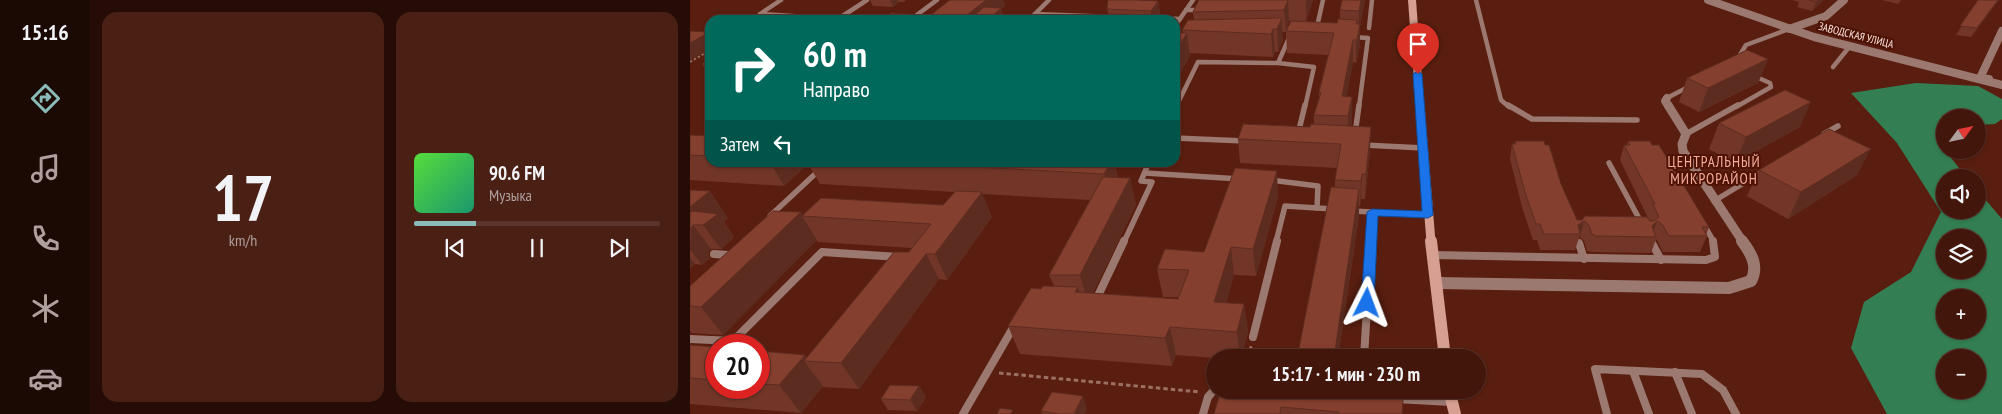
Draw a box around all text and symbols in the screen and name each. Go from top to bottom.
text: 15:16 [21,18,69,46]
street label: ЗАВОДСКАЯ УЛИЦА [1817,19,1896,51]
pin [1397,23,1439,74]
icon: arrive [1404,30,1432,58]
text: 60 m [803,31,867,77]
icon: right [720,35,785,100]
text: Направо [803,75,870,103]
icon: directions [28,81,63,116]
north arrow [1936,109,1986,159]
map controls [1936,109,1986,399]
icon: left [769,130,797,158]
text: Затем [720,132,759,156]
icon: music [28,151,63,186]
district label: ЦЕНТРАЛЬНЫЙ МИКРОРАЙОН [1667,152,1761,188]
text: 17 [212,155,274,239]
text: 90.6 FM [489,161,545,185]
button: sound [1936,169,1986,219]
text: Музыка [489,185,532,205]
icon: phone [28,221,63,256]
button: layers [1936,229,1986,279]
text: km/h [229,230,257,250]
icon: previous [441,234,469,262]
icon: pause [523,234,551,262]
icon: next [605,234,633,262]
position arrow [1340,276,1392,328]
button: + [1936,289,1986,339]
icon: climate [28,291,63,326]
speed limit sign: 20 [705,334,770,399]
button: − [1936,349,1986,399]
icon: car [28,361,63,396]
text: 15:17 · 1 мин · 230 m [1272,362,1420,386]

